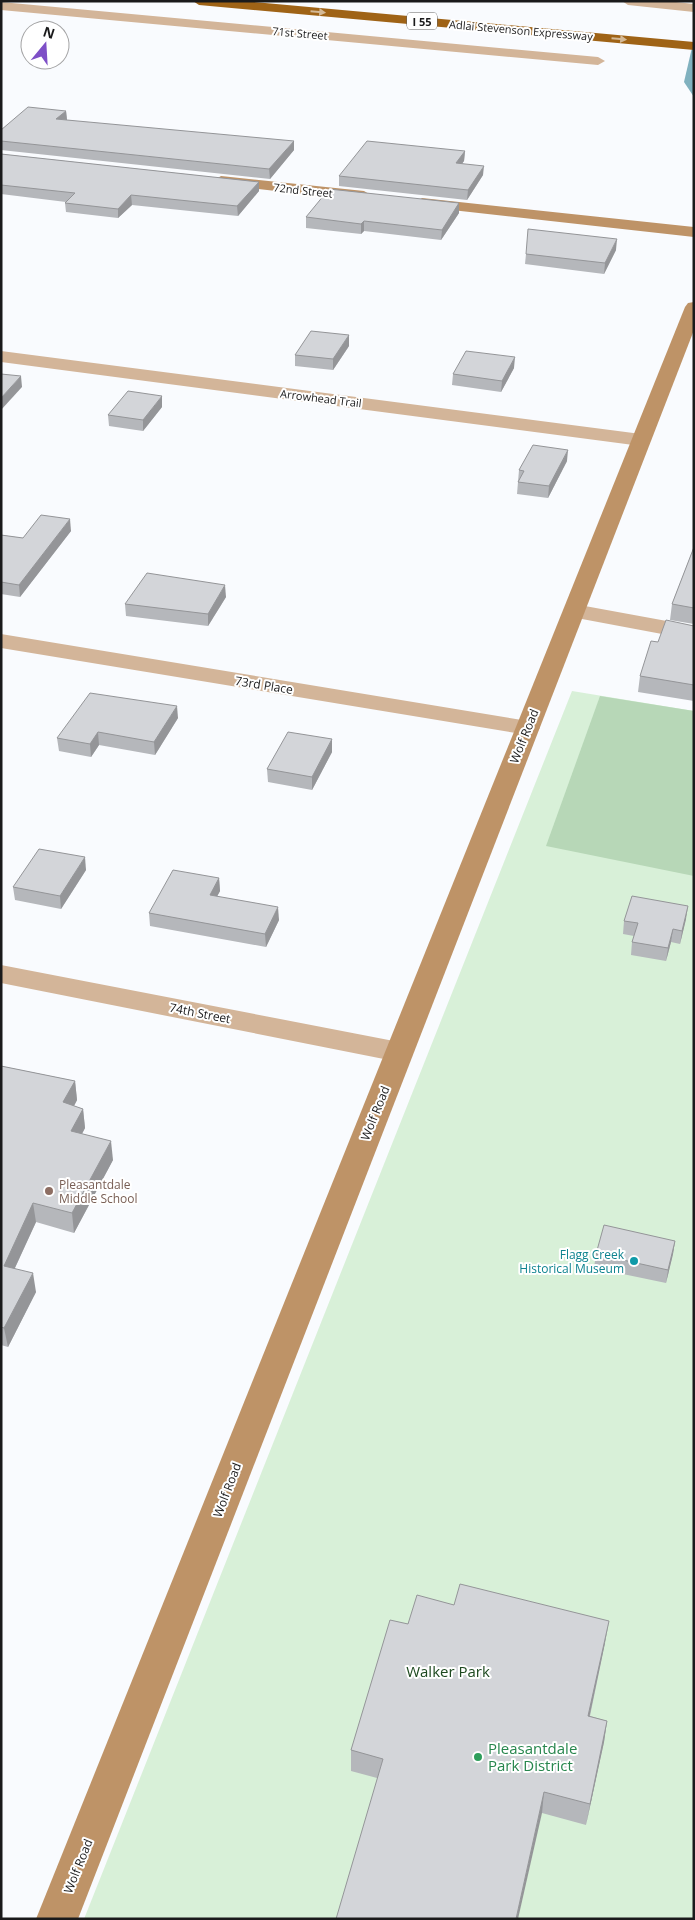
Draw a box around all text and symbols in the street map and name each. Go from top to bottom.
one-way arrow [310,8,326,16]
road number: I 55 [407,12,437,30]
street label: Adlai Stevenson Expressway [449,16,594,44]
north arrow [20,20,70,70]
text: N [41,21,58,43]
street label: 71st Street [272,23,328,43]
one-way arrow [611,35,627,43]
street label: 72nd Street [273,179,334,201]
street label: Arrowhead Trail [279,386,363,410]
street label: 73rd Place [234,672,294,698]
street label: Wolf Road [505,706,543,766]
street label: 74th Street [168,999,232,1027]
street label: Wolf Road [356,1083,394,1143]
place label: Pleasantdale Middle School [59,1176,138,1207]
marker: Pleasantdale Middle School [43,1185,55,1197]
place label: Flagg Creek Historical Museum [519,1246,625,1277]
marker: Flagg Creek Historical Museum [628,1255,640,1267]
street label: Wolf Road [209,1460,245,1520]
park label: Walker Park [406,1661,490,1681]
place label: Pleasantdale Park District [488,1738,577,1775]
marker: Pleasantdale Park District [472,1751,484,1763]
street label: Wolf Road [59,1836,97,1896]

